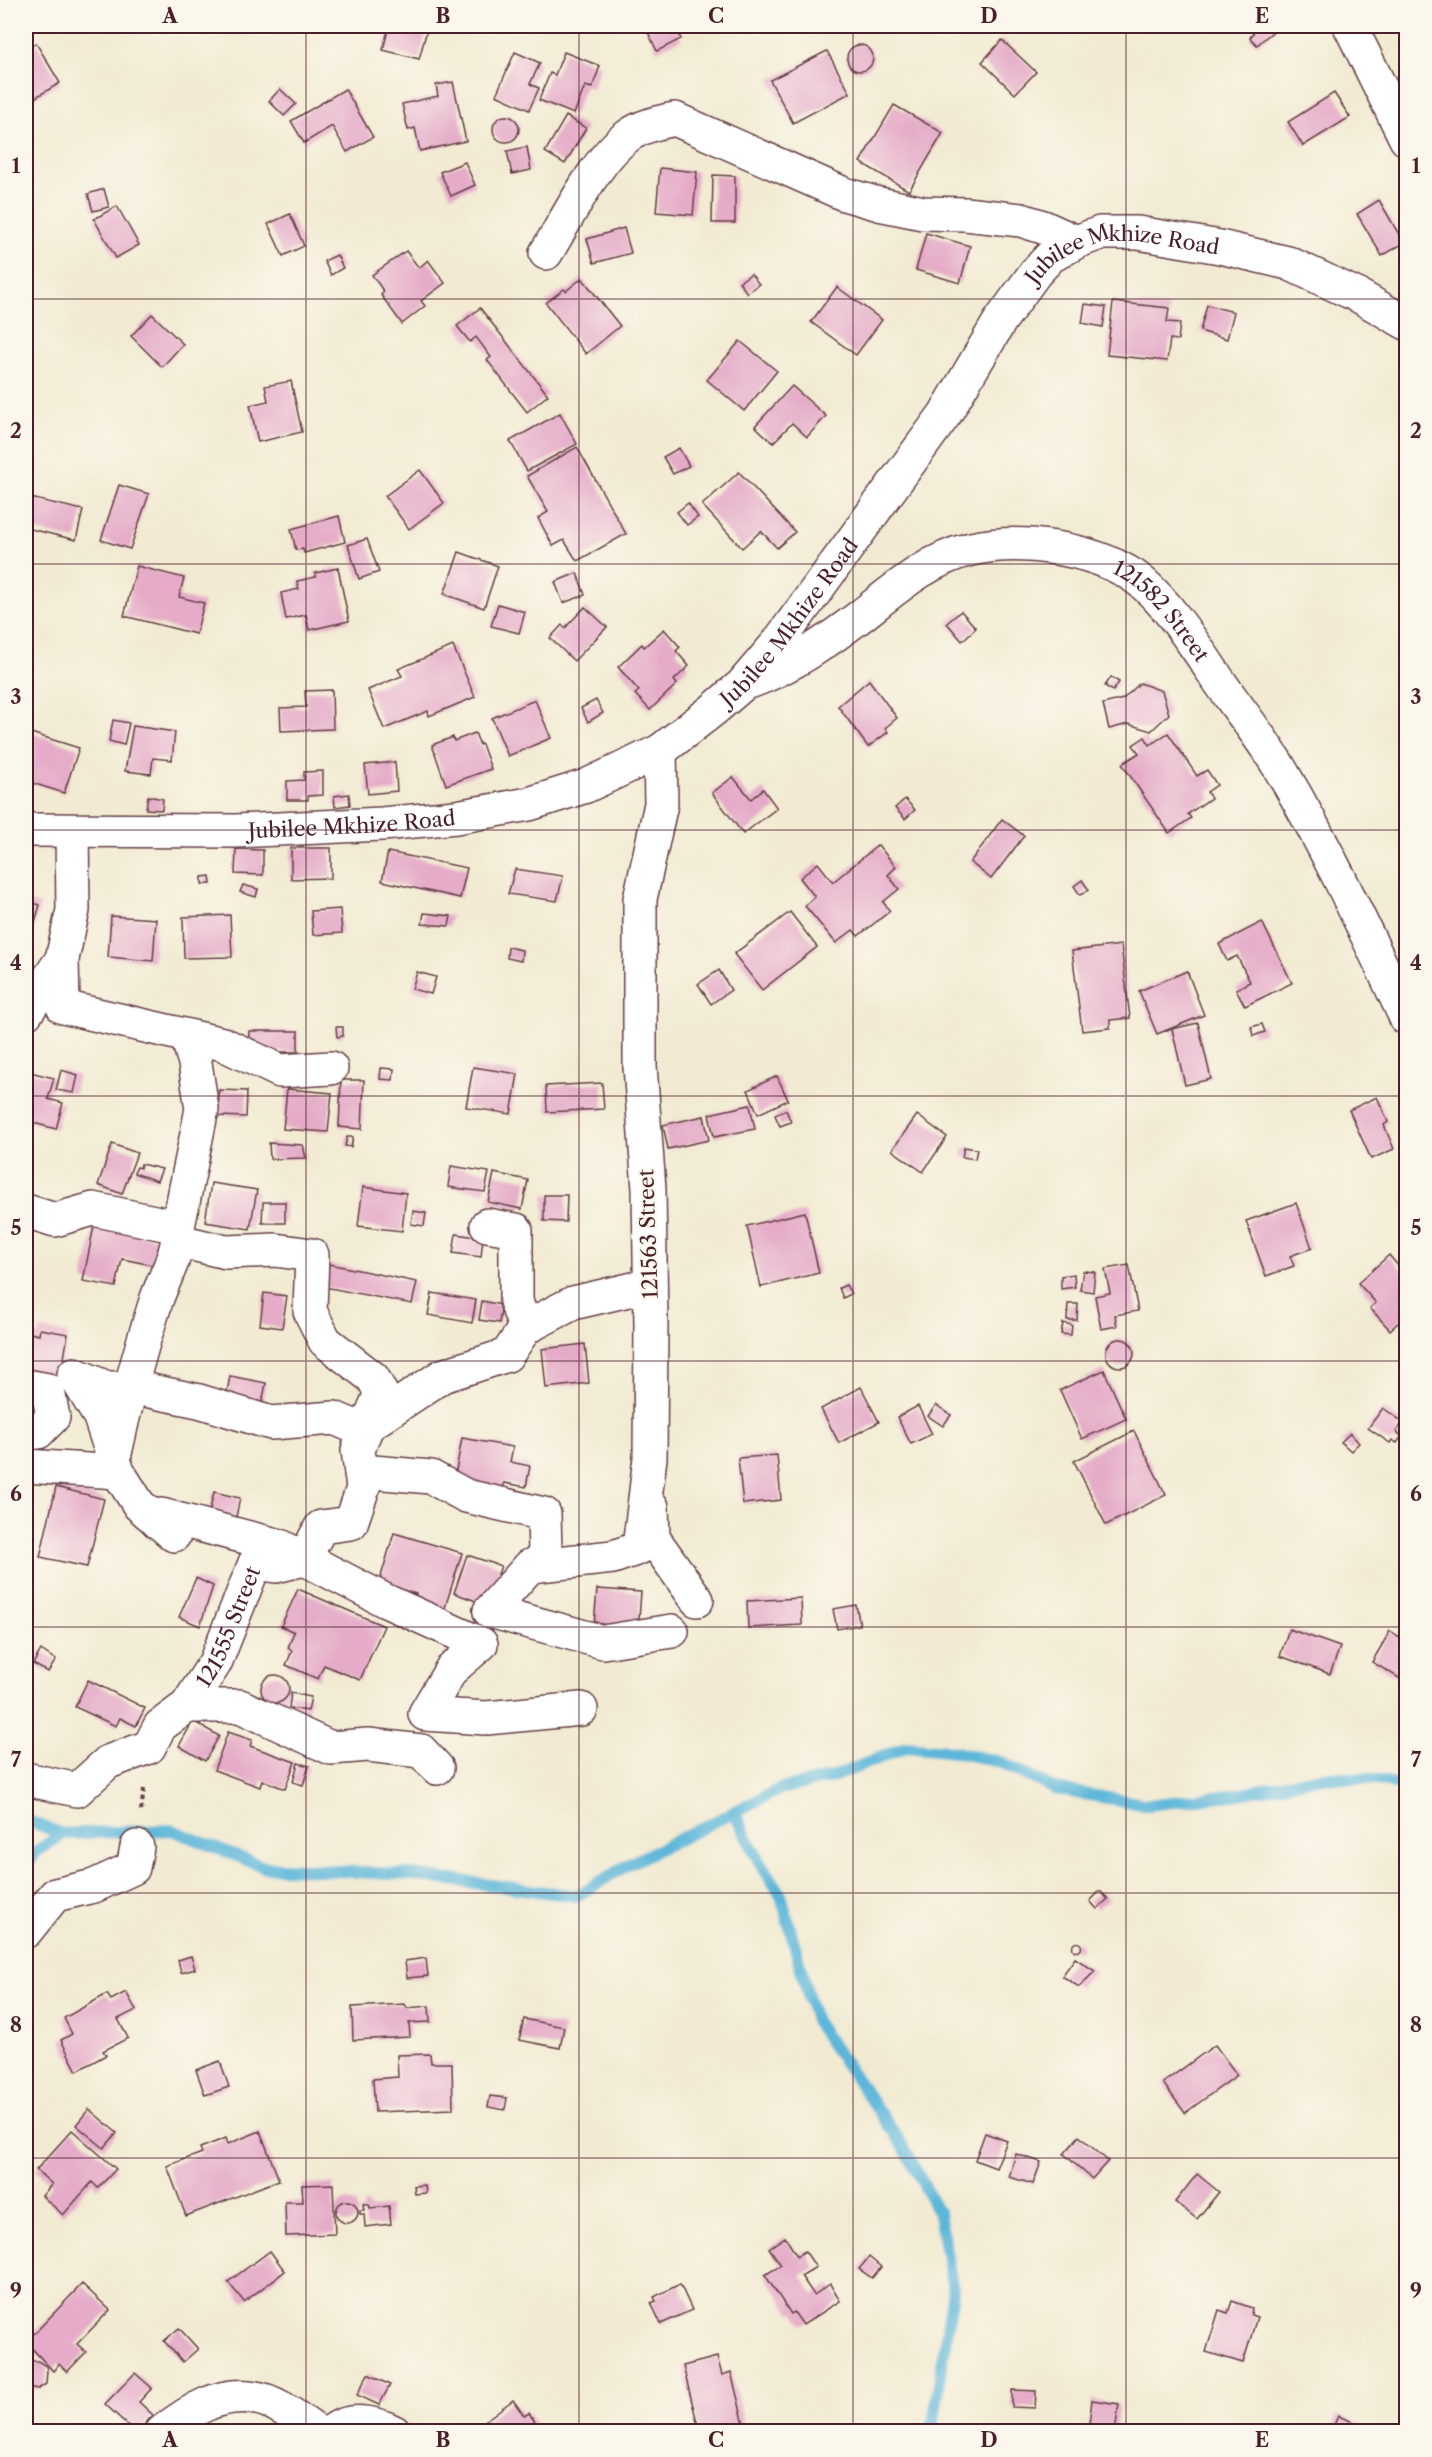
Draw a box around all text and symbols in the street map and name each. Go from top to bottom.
text: A [161,4,178,28]
text: B [436,4,451,28]
text: C [708,4,724,28]
text: D [980,4,998,28]
text: E [1255,4,1269,28]
text: 1 [12,154,21,178]
text: 1 [1412,154,1421,178]
street label: Jubilee Mkhize Road [1017,218,1222,291]
text: 2 [10,419,22,443]
text: 2 [1410,419,1422,443]
street label: Jubilee Mkhize Road [712,533,863,713]
street label: 121582 Street [1110,555,1215,667]
text: 3 [10,685,22,709]
text: 3 [1410,685,1422,709]
street label: Jubilee Mkhize Road [245,805,457,843]
text: 4 [10,951,22,975]
text: 4 [1410,951,1422,975]
street label: 121563 Street [633,1168,663,1299]
text: 5 [10,1216,22,1240]
text: 5 [1410,1216,1422,1240]
text: 6 [10,1482,22,1506]
text: 6 [1410,1482,1422,1506]
street label: 121555 Street [190,1562,265,1691]
text: 7 [11,1748,22,1772]
text: 7 [1411,1748,1422,1772]
text: 8 [10,2013,22,2037]
text: 8 [1410,2013,1422,2037]
text: 9 [10,2279,22,2303]
text: 9 [1410,2279,1422,2303]
text: A [161,2428,178,2452]
text: B [436,2428,451,2452]
text: C [708,2428,724,2452]
text: D [980,2428,998,2452]
text: E [1255,2428,1269,2452]

